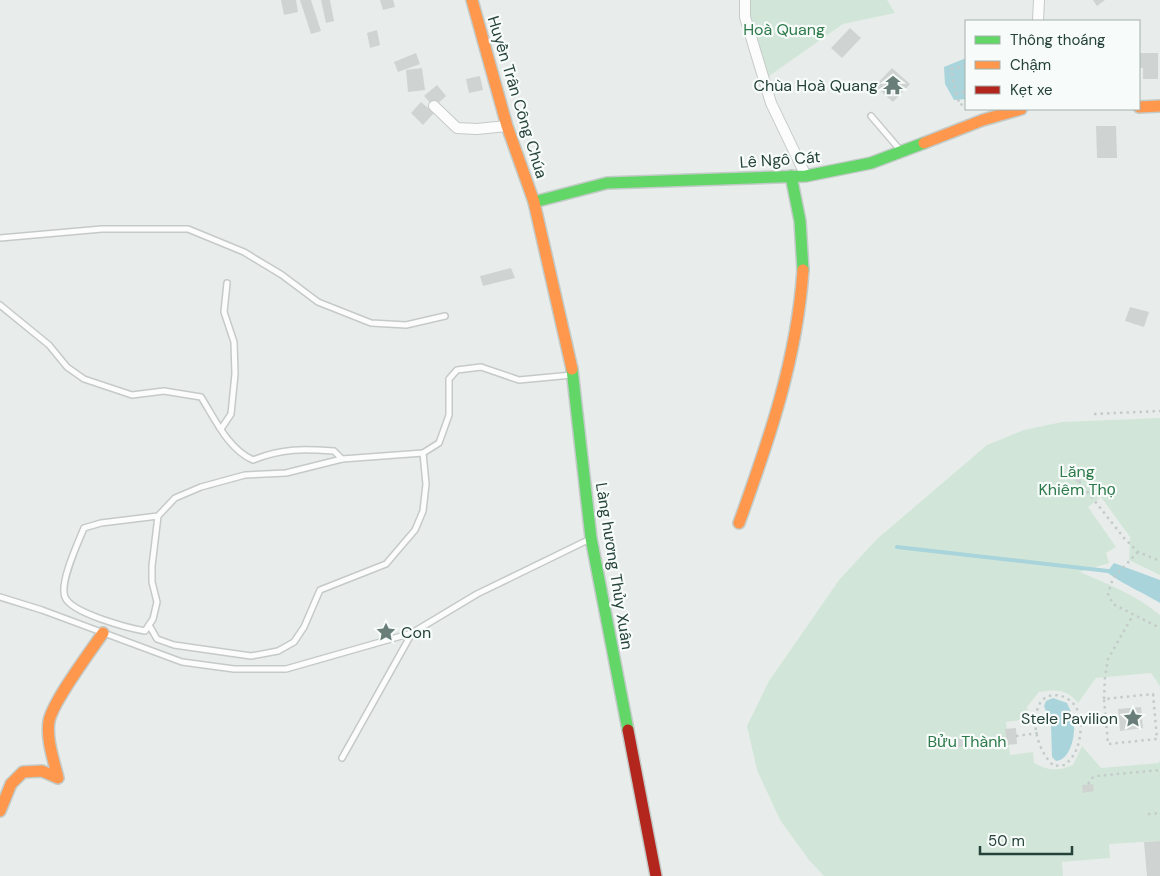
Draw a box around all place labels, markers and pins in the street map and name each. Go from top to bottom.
temple icon: Chùa Hoà Quang [882,74,904,96]
place label: Chùa Hoà Quang [753,75,878,96]
place icon: Con [375,621,397,643]
place label: Con [401,622,431,643]
place icon: Stele Pavilion [1122,707,1144,729]
place label: Stele Pavilion [1021,708,1118,729]

